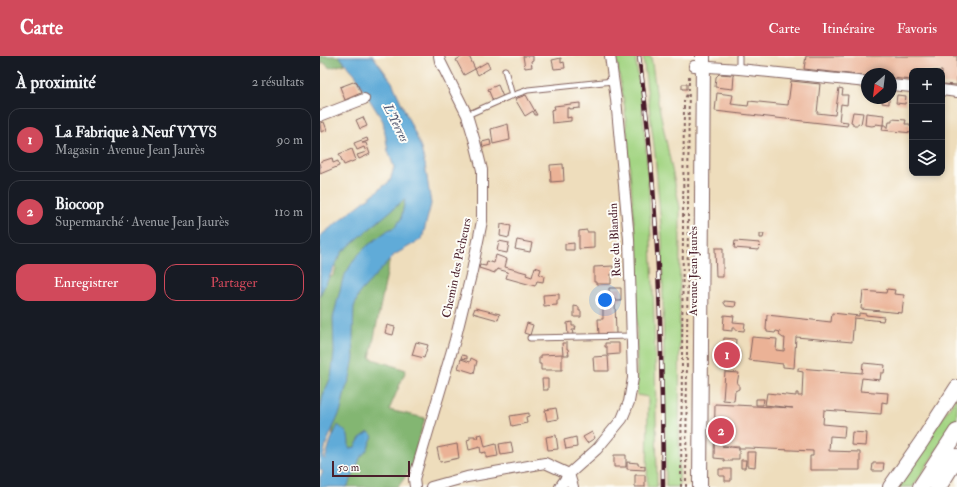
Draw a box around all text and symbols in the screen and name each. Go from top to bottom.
text: Carte [20,16,63,40]
text: Carte [769,20,800,37]
text: Itinéraire [822,20,875,37]
text: Favoris [897,20,937,37]
north arrow [861,68,897,104]
map controls [909,68,945,176]
button: + [909,68,945,104]
text: À proximité [16,72,96,93]
text: 2 résultats [252,74,304,90]
water label: L'Yerres [379,100,413,145]
button: − [909,104,945,140]
text: La Fabrique à Neuf VYVS [55,123,217,142]
text: 1 [28,132,32,148]
text: 90 m [277,132,303,148]
button: layers [909,140,945,176]
text: Magasin · Avenue Jean Jaurès [55,142,205,158]
text: Biocoop [55,195,104,214]
street label: Rue du Blandin [606,203,624,277]
text: 2 [27,204,33,220]
text: 110 m [274,204,303,220]
text: Supermarché · Avenue Jean Jaurès [55,214,229,230]
street label: Chemin des Pêcheurs [439,217,475,319]
street label: Avenue Jean Jaurès [686,226,701,317]
button: Enregistrer [16,264,156,301]
button: Partager [164,264,304,301]
your location [595,290,615,310]
pin: 1 [714,340,740,370]
pin: 2 [708,416,734,446]
scale bar [332,459,410,478]
text: 50 m [338,461,359,474]

